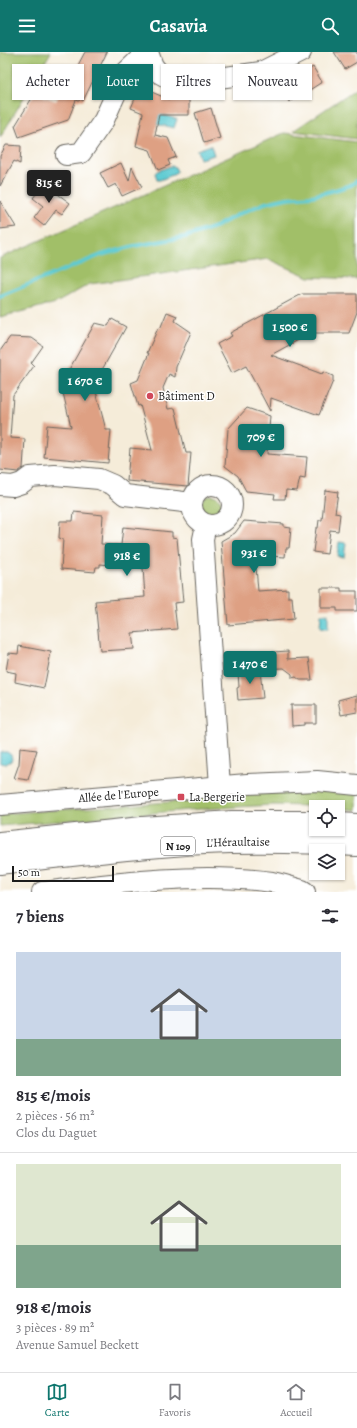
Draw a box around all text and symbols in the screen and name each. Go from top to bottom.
text: Casavia [150,14,207,38]
icon: menu [16,15,38,37]
icon: search [319,15,341,37]
chip: Acheter [12,64,84,100]
chip: Louer [92,64,153,100]
chip: Filtres [161,64,225,100]
chip: Nouveau [233,64,312,100]
pin: 815 € [21,170,77,204]
text: 815 € [36,174,62,191]
pin: 1 500 € [253,314,327,348]
text: 1 500 € [272,318,308,335]
pin: 1 670 € [48,368,122,402]
text: 1 670 € [68,372,102,389]
place label: Bâtiment D [158,388,215,404]
marker: Bâtiment D [145,391,155,401]
pin: 709 € [233,424,289,458]
text: 709 € [247,428,275,445]
pin: 931 € [226,540,282,574]
pin: 918 € [99,543,155,577]
text: 931 € [241,544,267,561]
text: 918 € [114,547,140,564]
pin: 1 470 € [213,651,287,685]
text: 1 470 € [233,655,267,672]
street label: Allée de l'Europe [77,784,159,806]
place label: La Bergerie [189,789,245,805]
marker: La Bergerie [176,792,186,802]
map controls [309,800,345,880]
button: locate [309,800,345,836]
street label: L'Héraultaise [206,834,270,851]
road number: N 109 [161,837,195,855]
button: layers [309,844,345,880]
scale bar [12,864,114,883]
text: 50 m [18,865,40,880]
text: 7 biens [16,905,64,928]
icon: filters [319,905,341,927]
icon: home [143,978,215,1050]
text: 815 €/mois [16,1084,91,1107]
text: 2 pièces · 56 m² [16,1107,94,1124]
text: Clos du Daguet [16,1124,97,1141]
icon: home [143,1190,215,1262]
text: 918 €/mois [16,1296,91,1319]
text: 3 pièces · 89 m² [16,1319,94,1336]
text: Avenue Samuel Beckett [16,1336,139,1353]
tab: Carte [45,1381,69,1420]
tab: Favoris [159,1381,191,1420]
tab: Accueil [280,1381,312,1420]

